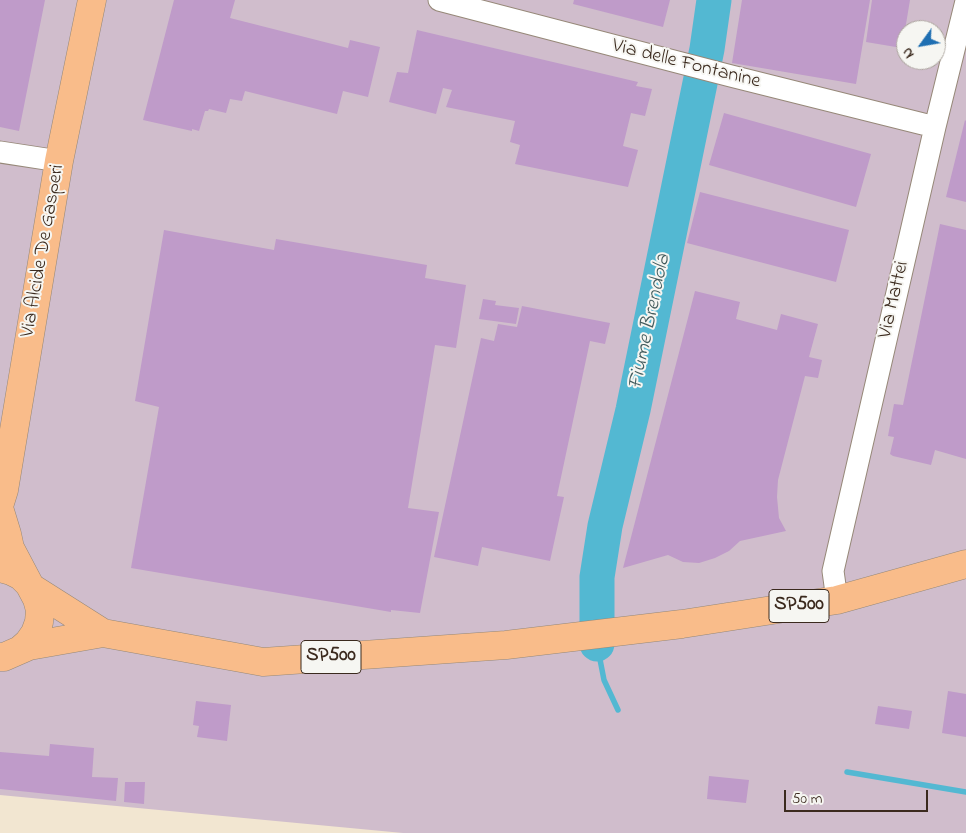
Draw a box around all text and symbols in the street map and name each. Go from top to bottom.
north arrow [896,20,946,70]
street label: Via delle Fontanine [609,35,763,95]
text: N [897,43,920,62]
street label: Via Alcide De Gasperi [17,163,71,339]
water label: Fiume Brendola [624,252,678,392]
street label: Via Mattei [874,259,916,341]
road number: SP500 [769,590,829,622]
road number: SP500 [301,640,361,674]
scale bar [786,780,930,812]
text: 50 m [792,788,822,810]

